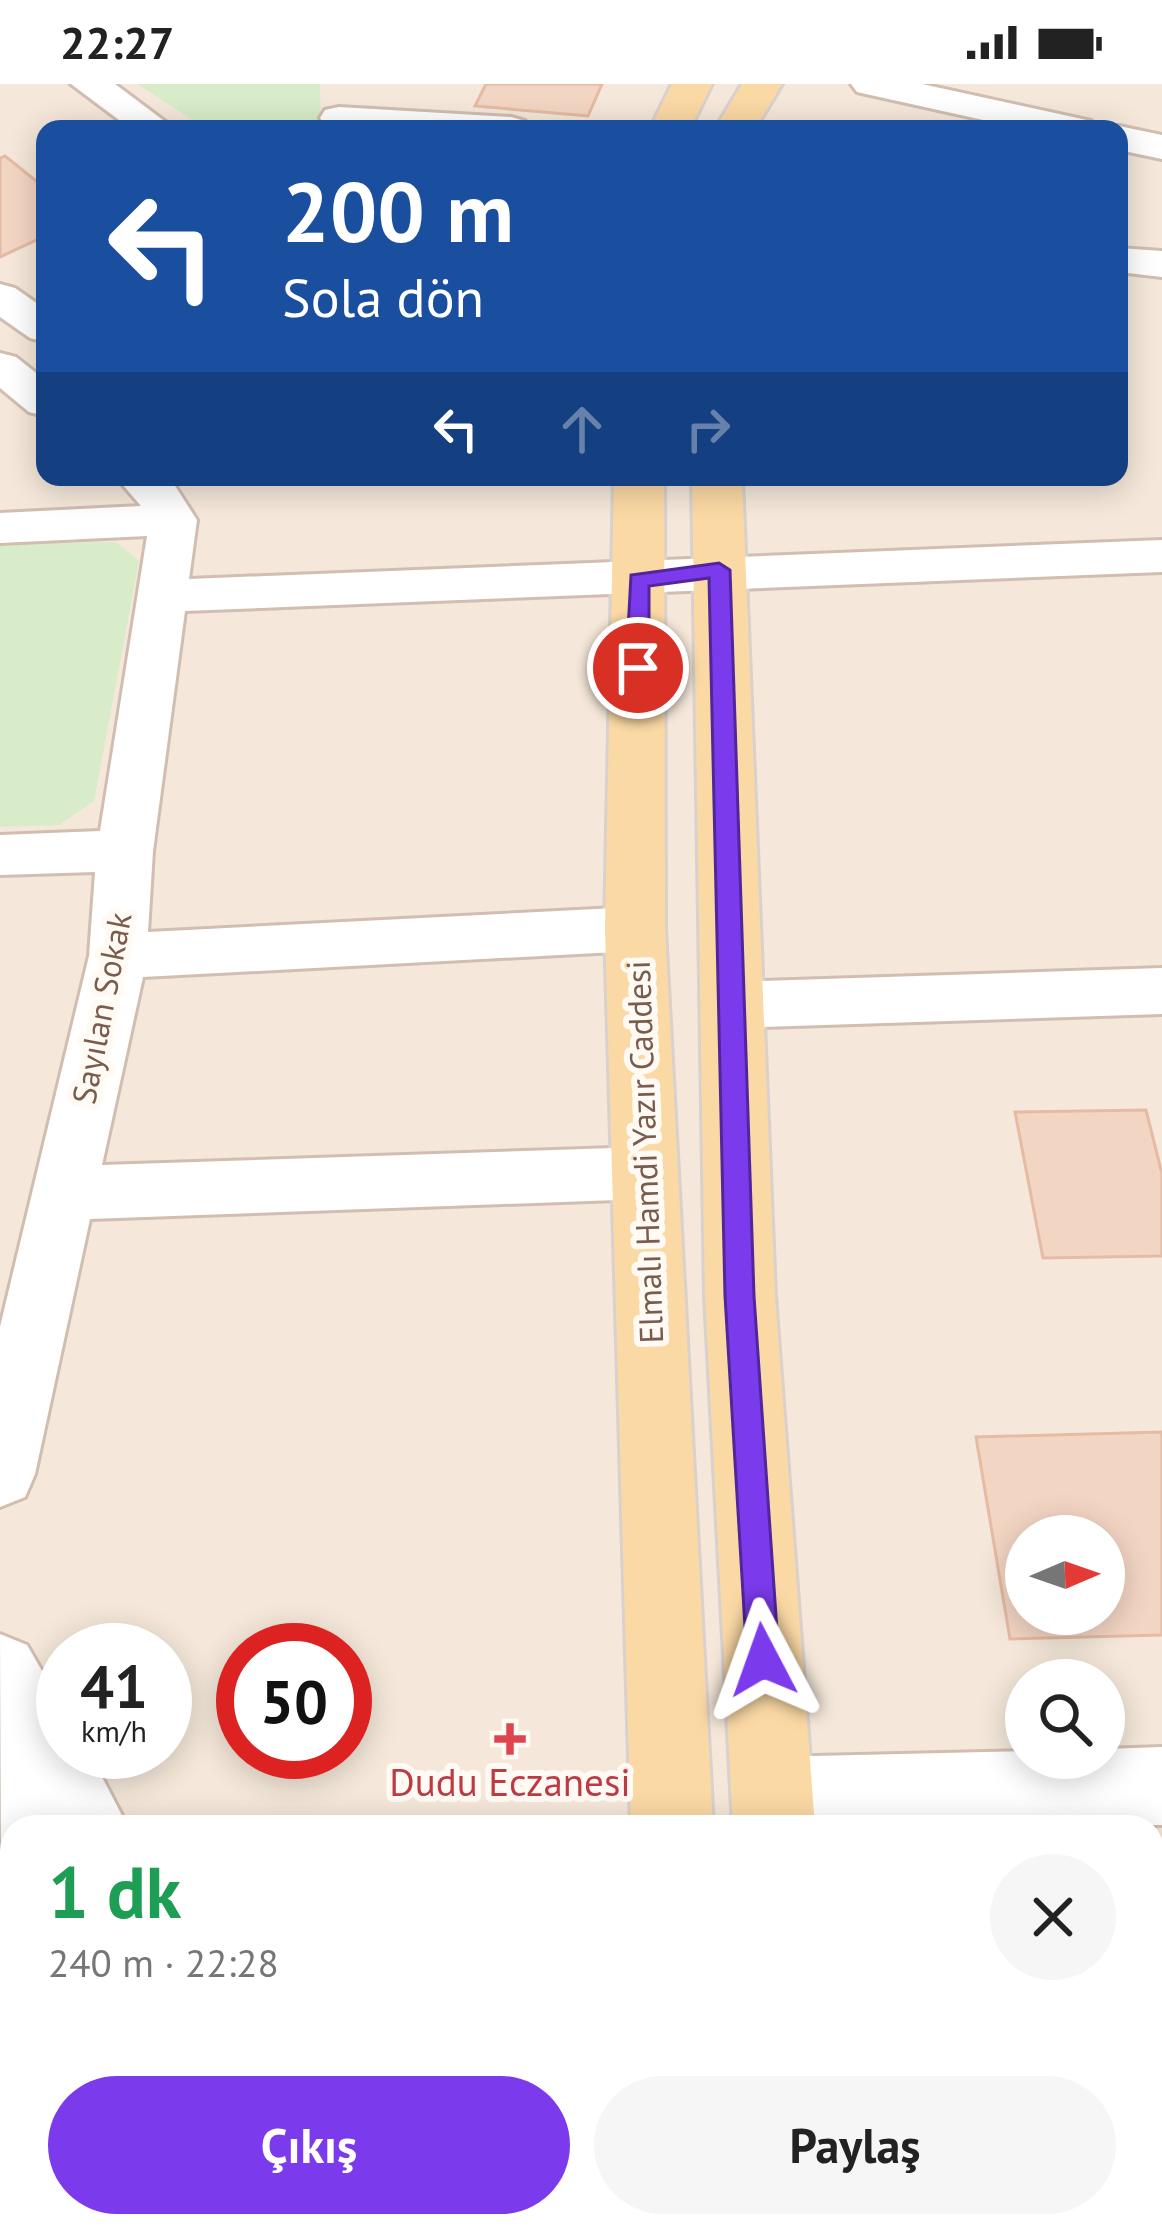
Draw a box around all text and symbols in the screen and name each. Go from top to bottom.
text: 22:27 [60,13,174,71]
text: 200 m [282,156,514,265]
icon: left [84,168,240,324]
text: Sola dön [282,262,484,332]
icon: left [423,396,489,462]
icon: ahead [549,396,615,462]
icon: right [675,396,741,462]
pin [587,617,689,719]
icon: arrive [605,635,671,701]
street label: Sayılan Sokak [61,908,141,1107]
street label: Elmalı Hamdi Yazır Caddesi [616,960,672,1344]
north arrow [1005,1515,1125,1635]
map controls [1005,1515,1125,1779]
position arrow [700,1597,826,1723]
speed limit sign: 50 [216,1623,372,1779]
text: 41 [80,1647,148,1725]
button: search [1005,1659,1125,1779]
text: km/h [81,1711,147,1750]
marker: Dudu Eczanesi [497,1726,523,1752]
place label: Dudu Eczanesi [389,1756,631,1807]
text: 1 dk [48,1845,181,1938]
button: close [990,1854,1116,1980]
text: 240 m · 22:28 [48,1937,279,1988]
button: Çıkış [48,2076,570,2214]
button: Paylaş [594,2076,1116,2214]

